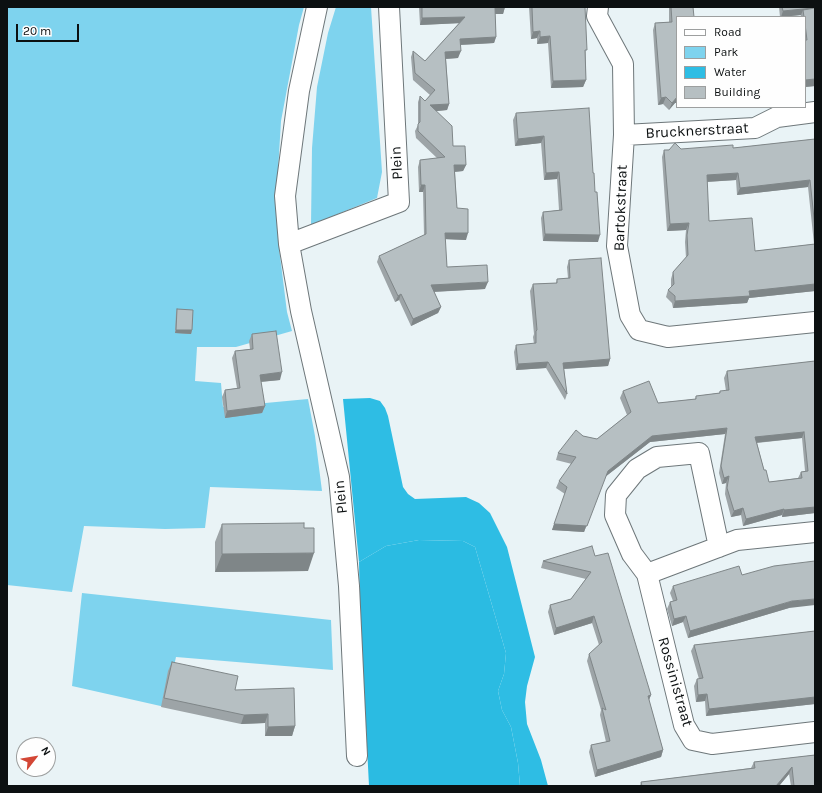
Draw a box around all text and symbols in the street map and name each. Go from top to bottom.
scale bar [18,16,81,42]
legend [676,16,806,108]
text: 20 m [23,24,51,38]
text: Road [714,25,742,39]
text: Park [714,45,738,59]
text: Water [714,65,746,79]
text: Building [714,85,760,99]
street label: Brucknerstraat [645,119,749,143]
street label: Plein [387,146,407,180]
street label: Bartokstraat [610,165,632,251]
street label: Plein [330,479,352,515]
street label: Rossinistraat [654,635,696,729]
north arrow [16,737,56,777]
text: N [38,744,53,758]

